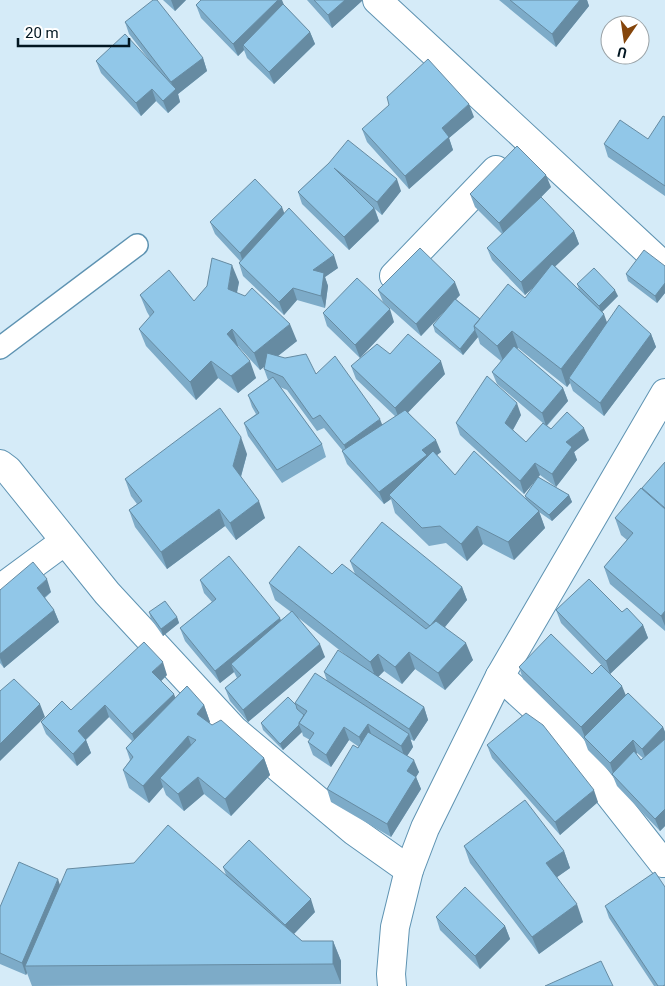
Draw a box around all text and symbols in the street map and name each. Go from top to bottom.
scale bar [18,15,129,47]
north arrow [600,15,650,65]
text: 20 m [25,24,59,42]
text: U [616,44,628,62]

